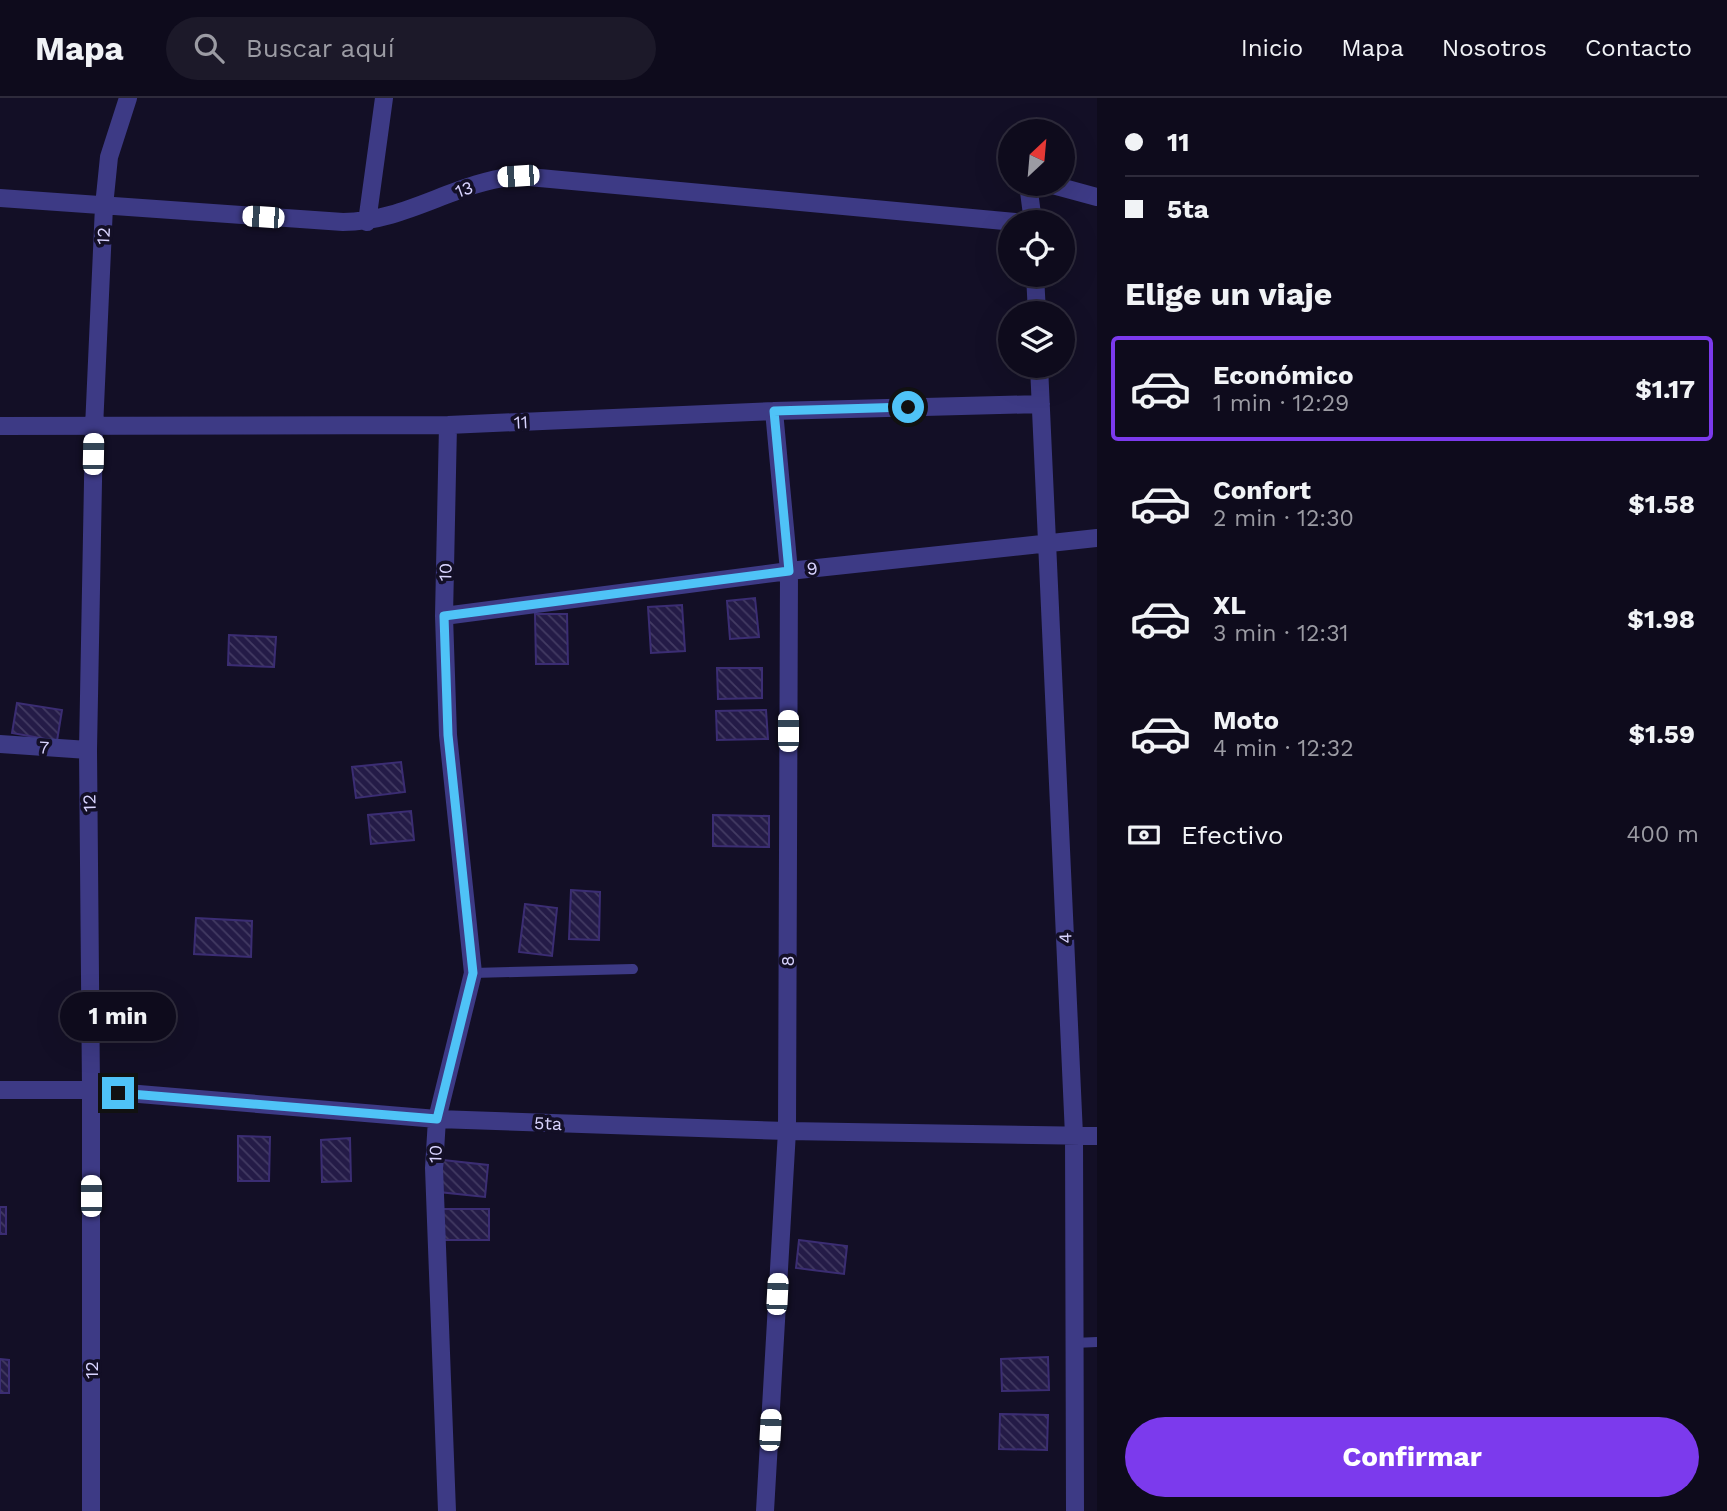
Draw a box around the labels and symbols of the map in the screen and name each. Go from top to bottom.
north arrow [998,119,1074,196]
car [497,164,540,188]
street label: 13 [452,176,476,202]
car [242,205,285,229]
street label: 12 [92,227,114,245]
route start [892,391,924,423]
street label: 11 [513,411,529,433]
car [83,433,104,475]
street label: 9 [805,557,819,579]
street label: 10 [434,563,456,581]
car [778,710,799,752]
street label: 7 [38,736,50,758]
street label: 12 [78,794,100,812]
street label: 4 [1054,932,1076,944]
street label: 8 [777,955,798,967]
callout: 1 min [60,992,176,1040]
route end [102,1077,134,1109]
street label: 5ta [534,1112,562,1134]
street label: 10 [424,1145,446,1163]
car [81,1175,102,1217]
car [766,1272,789,1316]
street label: 12 [81,1361,102,1379]
car [759,1408,782,1452]

